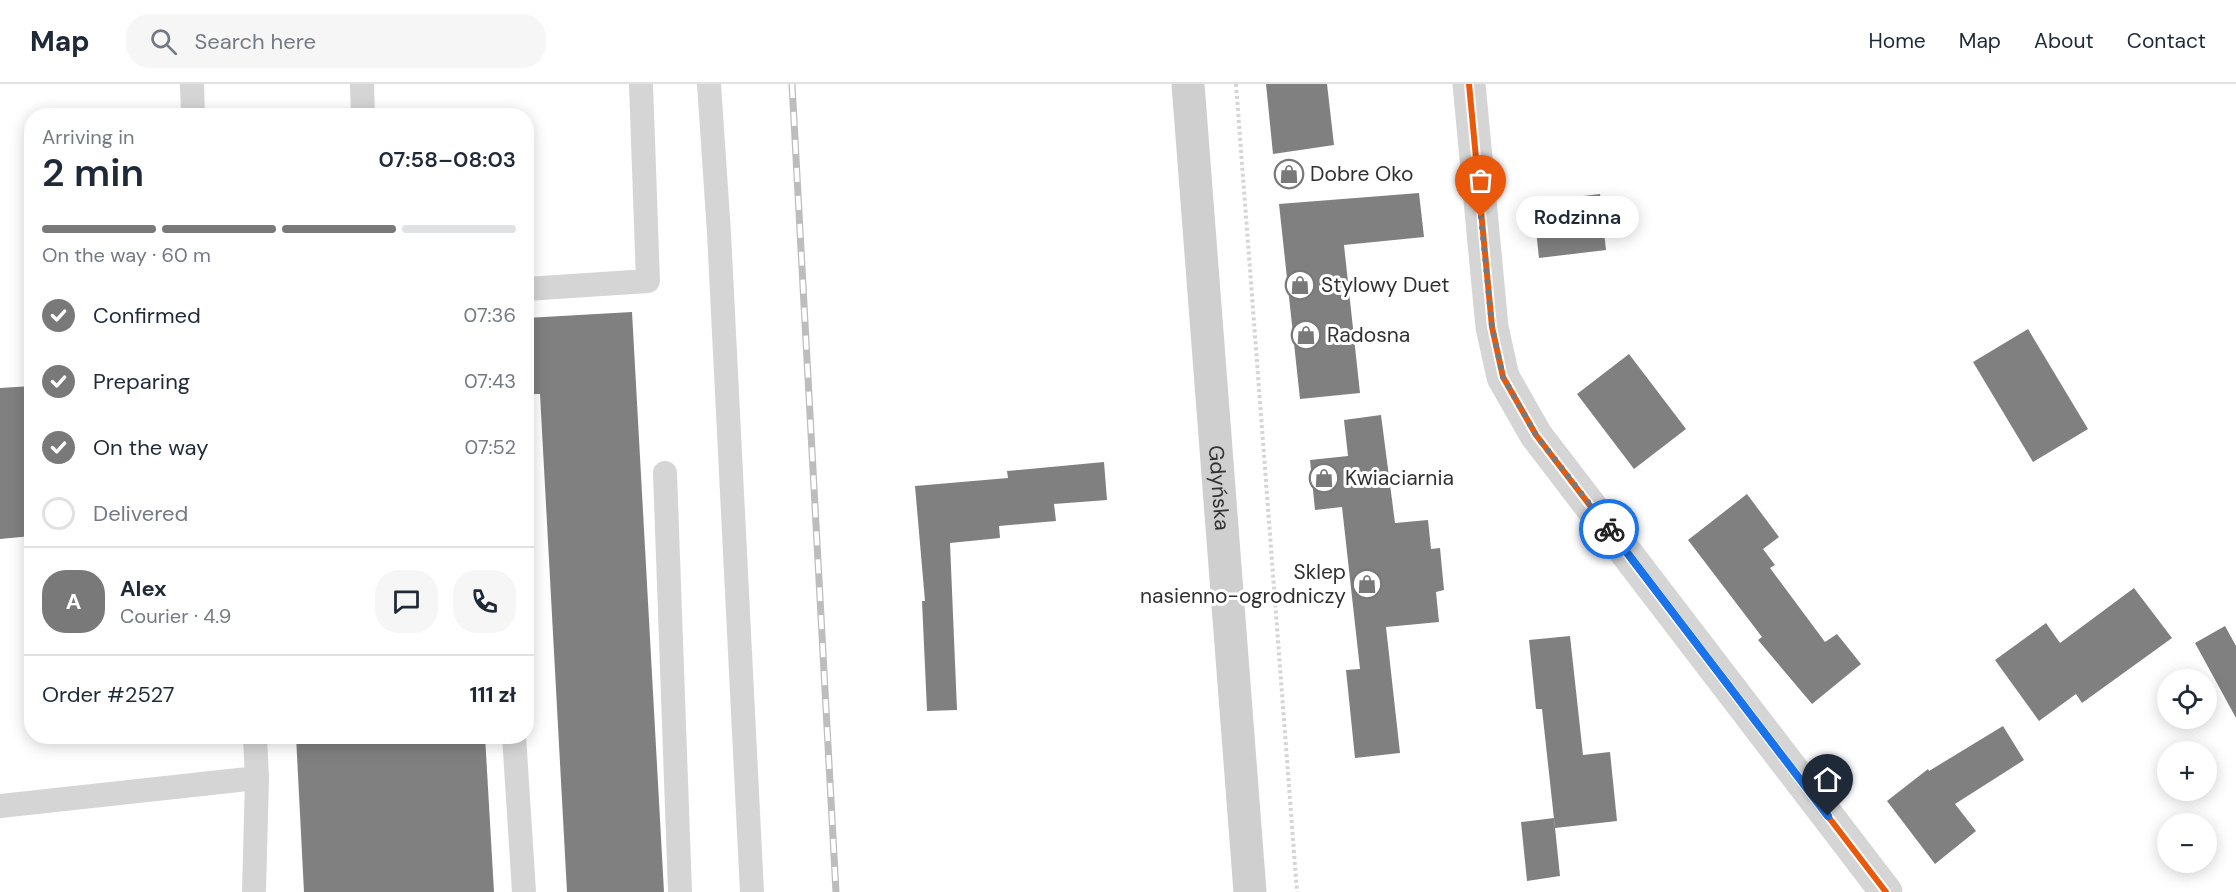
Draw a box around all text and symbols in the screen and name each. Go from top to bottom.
search box [126,14,546,68]
text: Map [30,23,90,60]
icon: search [147,25,180,58]
text: Search here [195,27,316,56]
text: Home [1868,27,1926,55]
text: Map [1959,27,2001,55]
text: About [2034,27,2094,55]
text: Contact [2127,27,2206,55]
text: Arriving in [42,124,134,150]
text: 07:58–08:03 [378,145,516,174]
text: 2 min [42,147,144,198]
pin [1455,155,1506,217]
shop icon: Dobre Oko [1273,158,1305,190]
place label: Dobre Oko [1310,160,1413,188]
icon: bag [1464,164,1497,197]
callout: Rodzinna [1517,196,1640,238]
text: Rodzinna [1534,204,1621,230]
text: On the way · 60 m [42,242,211,268]
shop icon: Stylowy Duet [1284,269,1316,301]
place label: Stylowy Duet [1321,271,1449,299]
icon: check [42,299,75,332]
text: Confirmed [93,301,201,330]
text: 07:36 [464,302,516,328]
shop icon: Radosna [1290,319,1322,351]
place label: Radosna [1327,321,1410,349]
icon: check [42,365,75,398]
text: Preparing [93,367,190,396]
text: 07:43 [464,368,516,394]
icon: check [42,431,75,464]
text: On the way [93,433,208,462]
text: 07:52 [465,434,516,460]
street label: Gdyńska [1202,444,1236,531]
shop icon: Kwiaciarnia [1308,462,1340,494]
place label: Kwiaciarnia [1345,464,1454,492]
text: Delivered [93,499,188,528]
courier [1579,499,1639,559]
icon: bike [1593,513,1626,546]
place label: Sklep nasienno-ogrodniczy [1140,558,1346,610]
shop icon: Sklep nasienno-ogrodniczy [1351,568,1383,600]
button: chat [375,570,438,633]
button: phone [453,570,516,633]
text: Alex [120,574,167,603]
text: A [66,587,81,616]
text: Courier · 4.9 [120,603,231,629]
map controls [2157,669,2217,873]
button: locate [2157,669,2217,729]
text: Order #2527 [42,680,175,709]
text: 111 zł [470,680,516,709]
button: + [2157,741,2217,801]
pin [1802,754,1853,816]
icon: home [1811,763,1844,796]
button: − [2157,813,2217,873]

